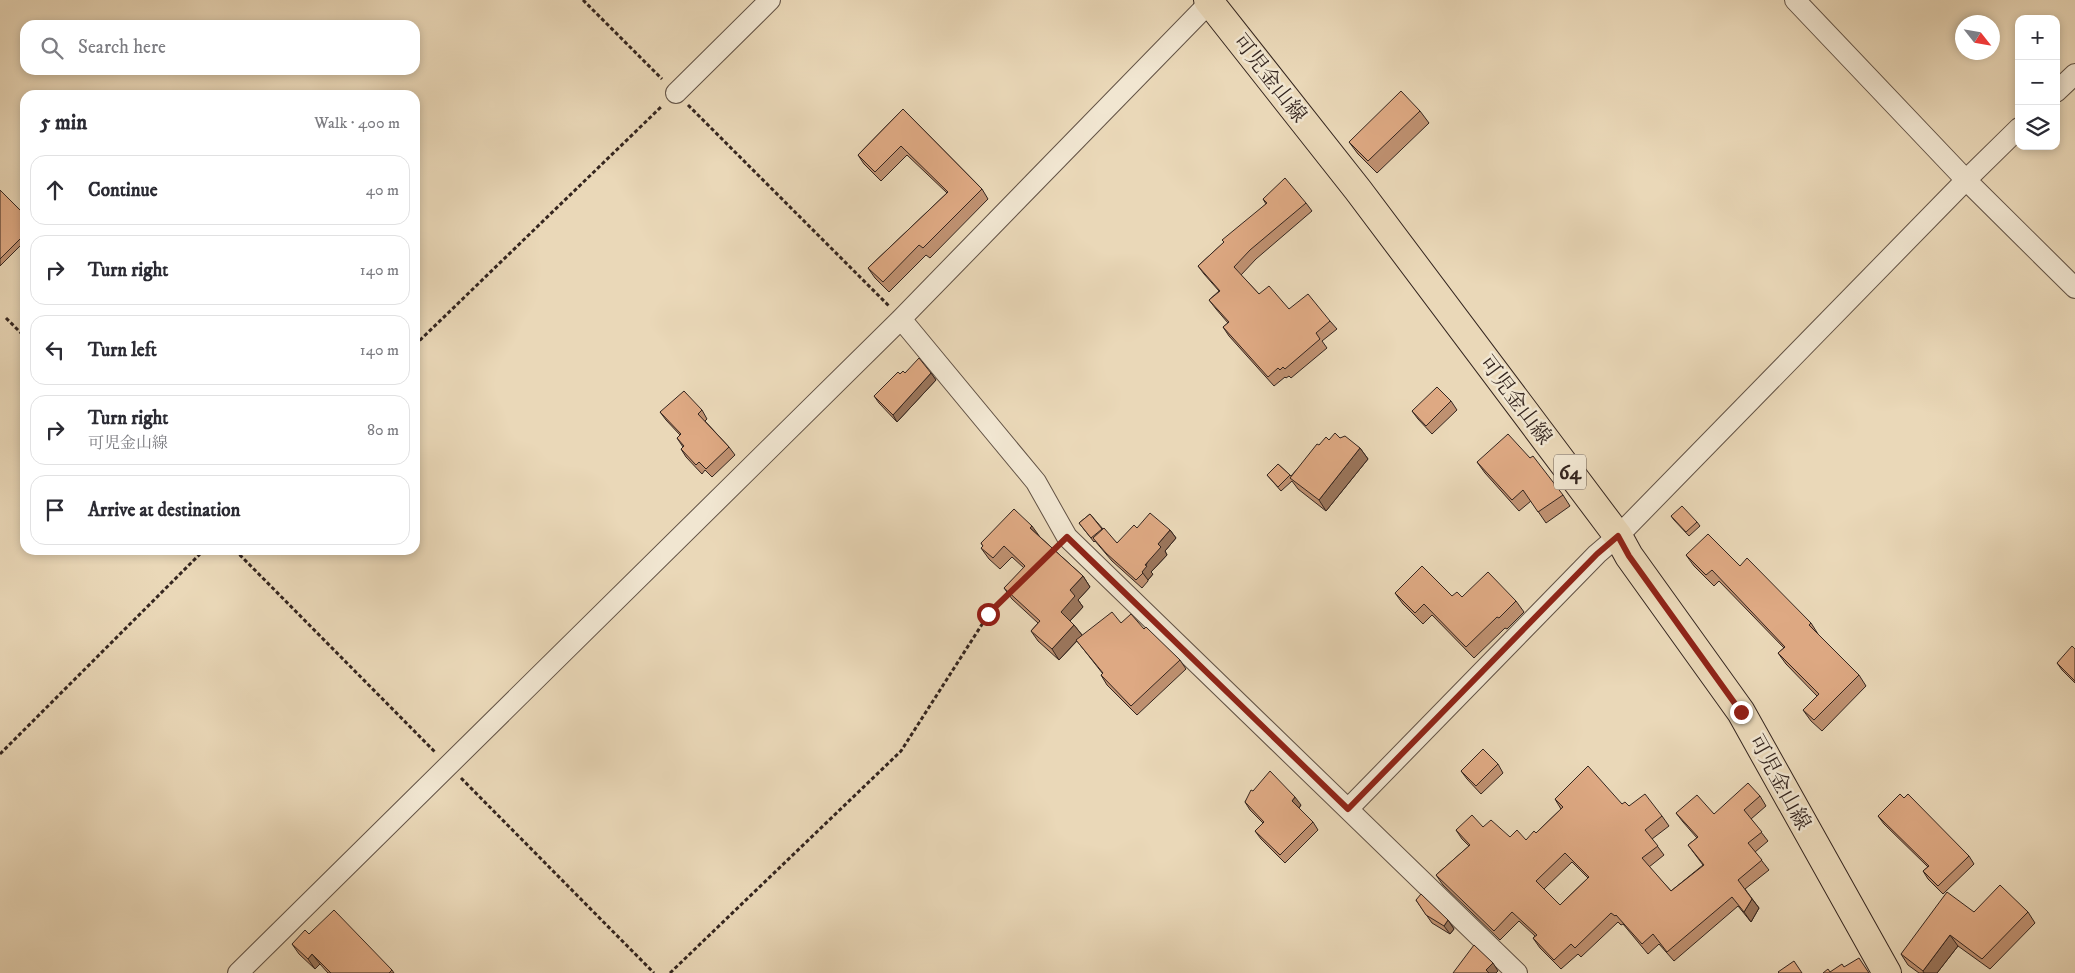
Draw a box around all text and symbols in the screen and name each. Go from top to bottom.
north arrow [1955,15,2000,60]
map controls [2015,15,2060,150]
button: + [2015,15,2060,60]
search box [20,20,420,75]
street label: 可児金山線 [1227,29,1312,128]
icon: search [38,34,66,62]
text: Search here [78,36,166,59]
button: − [2015,60,2060,105]
button: layers [2015,105,2060,150]
text: 5 min [40,110,87,136]
text: Walk · 400 m [314,113,400,133]
icon: ahead [41,176,69,204]
text: Continue [88,179,158,202]
text: 40 m [366,180,399,200]
icon: right [41,256,69,284]
text: Turn right [88,259,168,282]
text: 140 m [360,260,399,280]
icon: left [41,336,69,364]
text: Turn left [88,339,157,362]
text: 140 m [360,340,399,360]
street label: 可児金山線 [1473,351,1557,450]
text: Turn right [88,407,168,430]
icon: right [41,416,69,444]
text: 80 m [367,420,399,440]
text: 可児金山線 [88,433,168,453]
road number: 64 [1554,454,1586,490]
icon: arrive [41,496,69,524]
text: Arrive at destination [88,499,240,522]
route start [977,603,1000,626]
route end [1730,701,1753,724]
street label: 可児金山線 [1742,730,1816,835]

